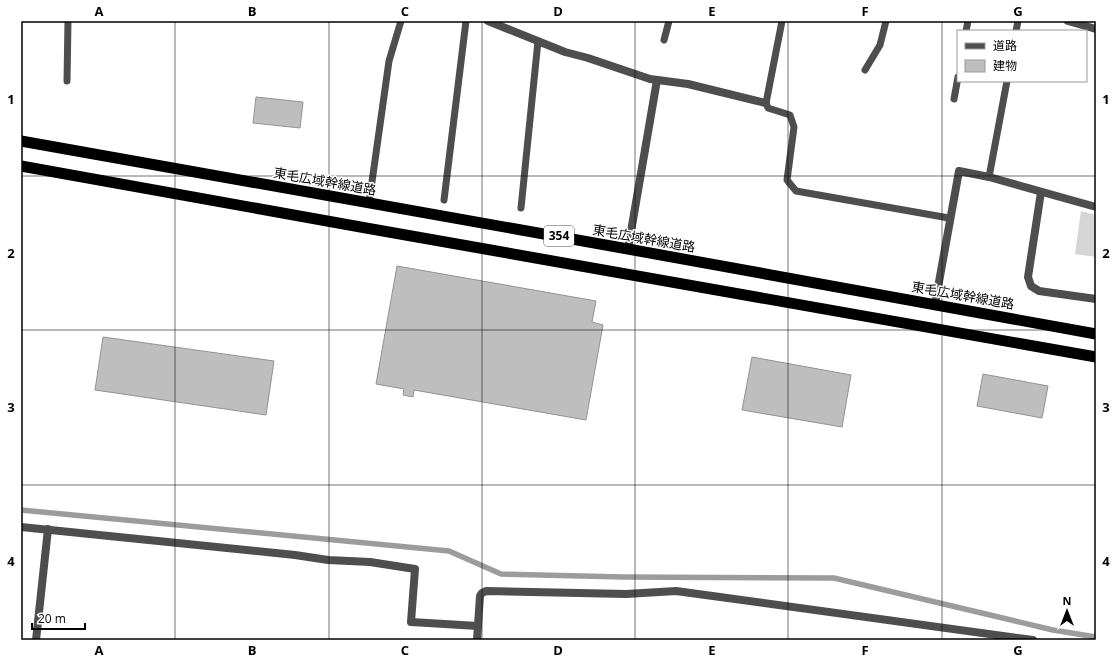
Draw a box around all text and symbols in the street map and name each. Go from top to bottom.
text: A [95,2,104,20]
text: B [248,2,257,20]
text: C [401,2,409,20]
text: D [553,2,563,20]
text: E [708,2,716,20]
text: F [861,2,869,20]
text: G [1013,2,1023,20]
legend [957,30,1087,82]
text: 道路 [993,37,1017,54]
text: 建物 [993,57,1017,74]
text: 1 [7,90,15,108]
text: 1 [1102,90,1110,108]
street label: 東毛広域幹線道路 [272,163,378,199]
street label: 東毛広域幹線道路 [591,220,697,256]
road number: 354 [544,226,574,246]
text: 2 [7,244,15,262]
text: 2 [1102,244,1110,262]
street label: 東毛広域幹線道路 [910,277,1016,313]
text: 3 [7,398,15,416]
text: 3 [1102,398,1110,416]
text: 4 [7,552,15,570]
text: 4 [1102,552,1110,570]
north arrow [1047,591,1087,631]
text: N [1063,593,1071,608]
scale bar [32,605,85,631]
text: 20 m [38,610,66,627]
text: A [95,641,104,659]
text: B [248,641,257,659]
text: C [401,641,409,659]
text: D [553,641,563,659]
text: E [708,641,716,659]
text: F [861,641,869,659]
text: G [1013,641,1023,659]

